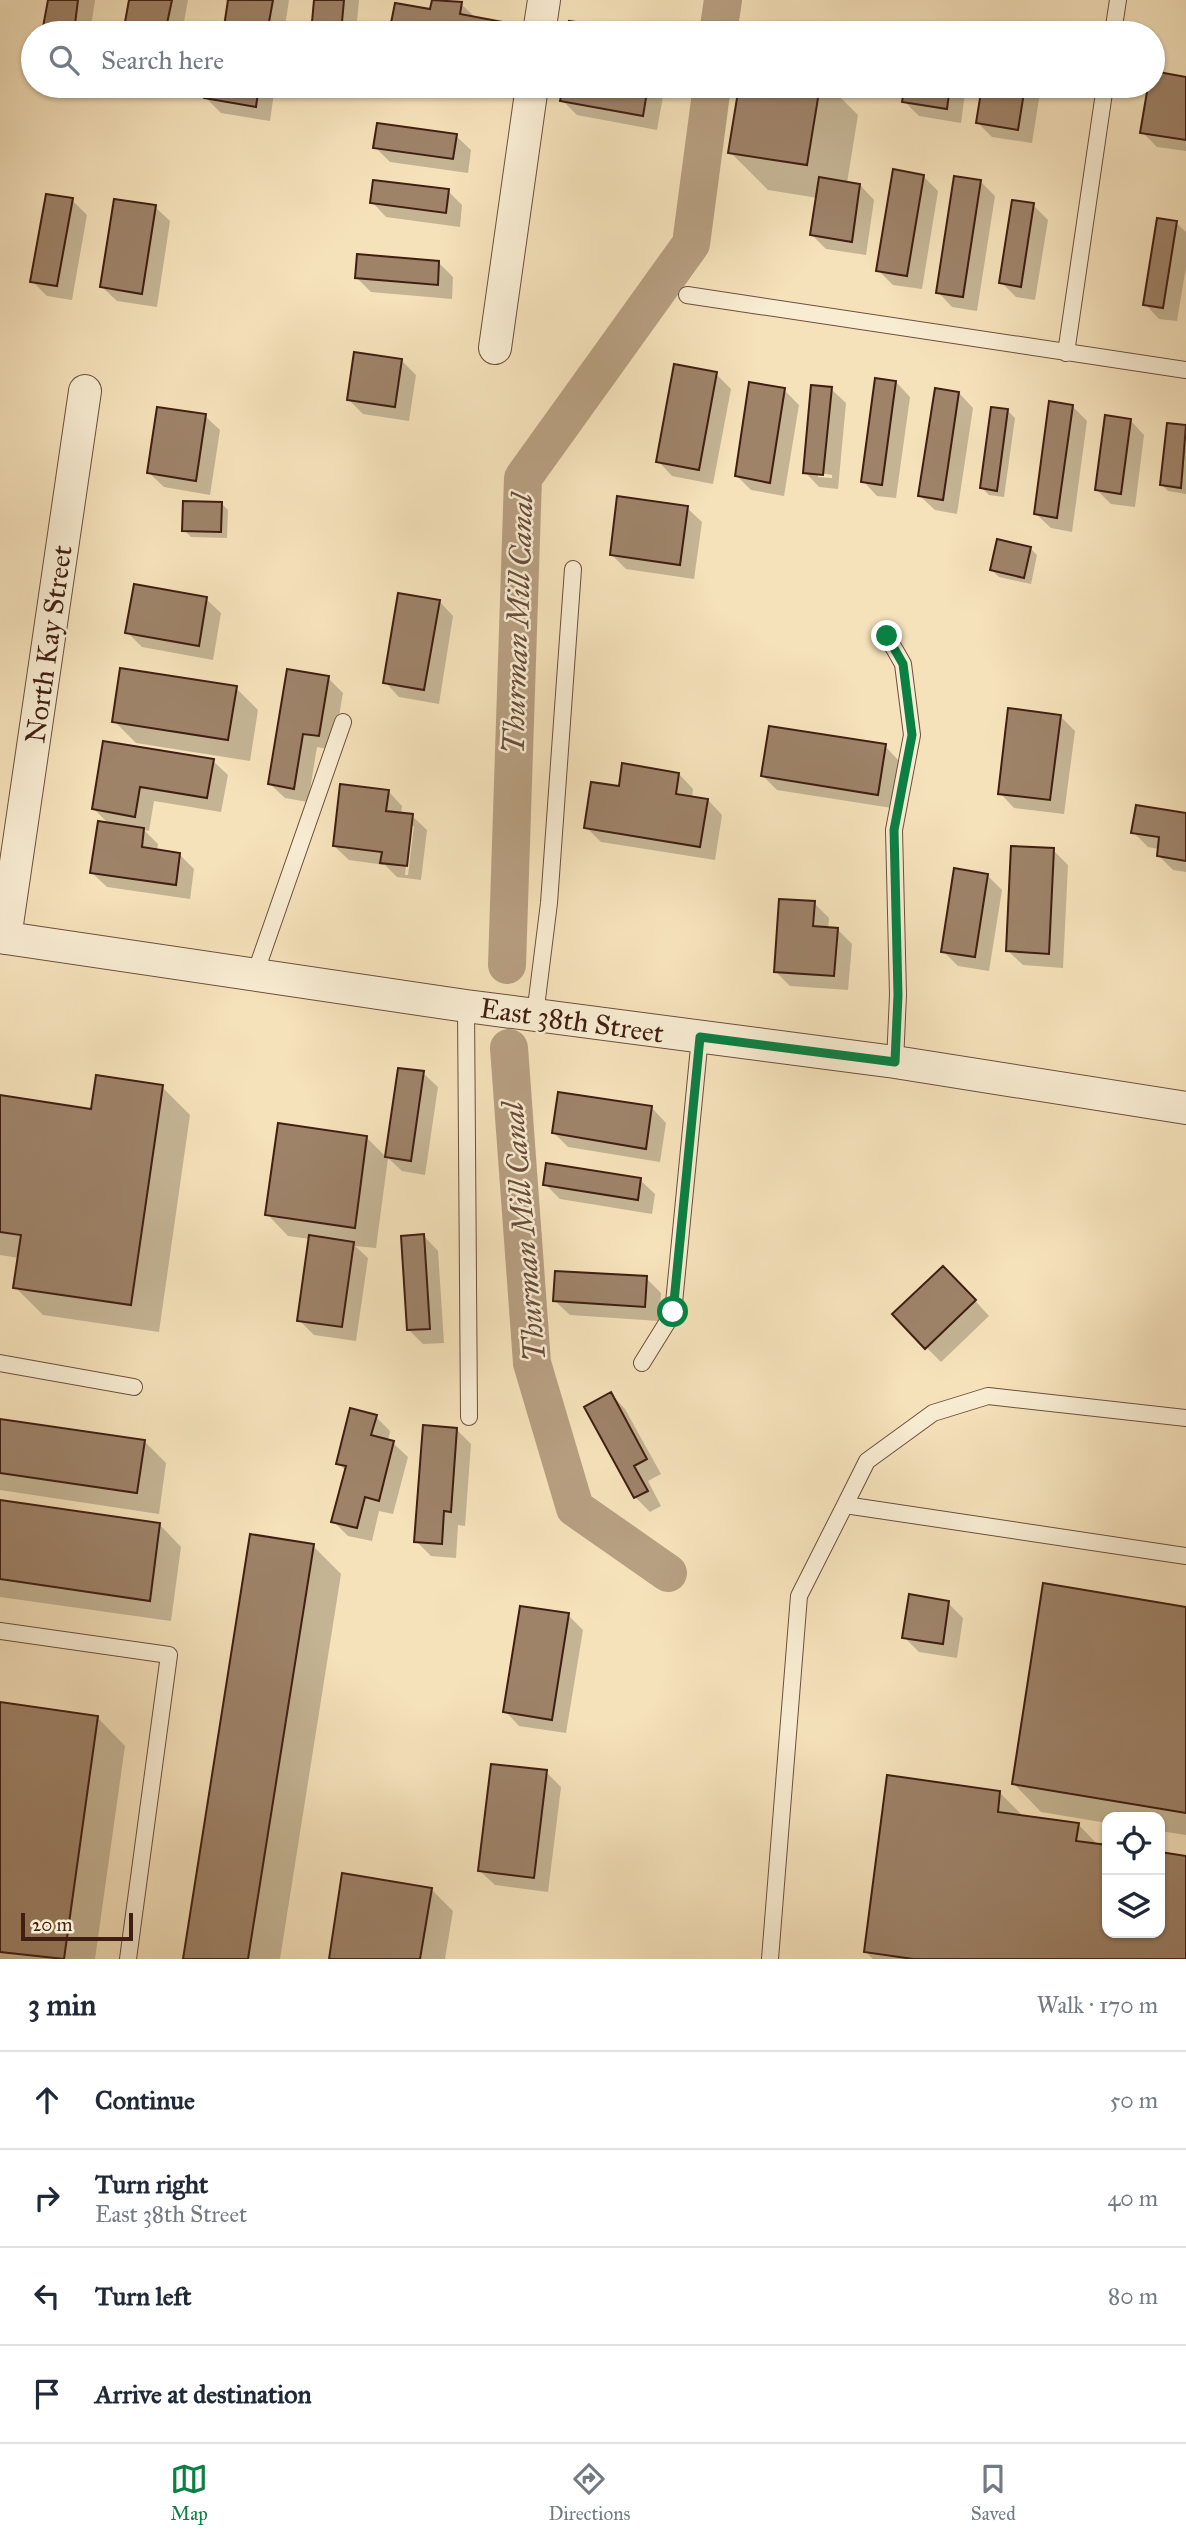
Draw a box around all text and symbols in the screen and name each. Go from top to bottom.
search box [21,21,1165,98]
icon: search [45,41,83,79]
text: Search here [101,44,224,76]
water label: Thurman Mill Canal [495,490,541,755]
street label: North Kay Street [17,543,80,745]
route end [871,620,902,651]
street label: East 38th Street [478,990,666,1051]
water label: Thurman Mill Canal [494,1098,553,1363]
route start [657,1296,688,1327]
map controls [1102,1812,1165,1938]
button: locate [1102,1812,1165,1875]
button: layers [1102,1875,1165,1938]
scale bar [21,1910,133,1942]
text: 20 m [32,1913,73,1936]
text: 3 min [28,1987,96,2023]
text: Walk · 170 m [1037,1991,1158,2019]
icon: ahead [28,2081,66,2119]
text: Continue [95,2084,195,2116]
text: 50 m [1110,2086,1158,2114]
text: Turn right [95,2168,208,2200]
icon: right [28,2179,66,2217]
text: 40 m [1108,2184,1158,2212]
text: East 38th Street [95,2200,247,2228]
icon: left [28,2277,66,2315]
text: Turn left [95,2280,191,2312]
text: 80 m [1108,2282,1158,2310]
icon: arrive [28,2375,66,2413]
text: Arrive at destination [95,2378,312,2410]
tab: Map [170,2460,208,2525]
tab: Directions [548,2460,630,2525]
tab: Saved [971,2460,1016,2525]

